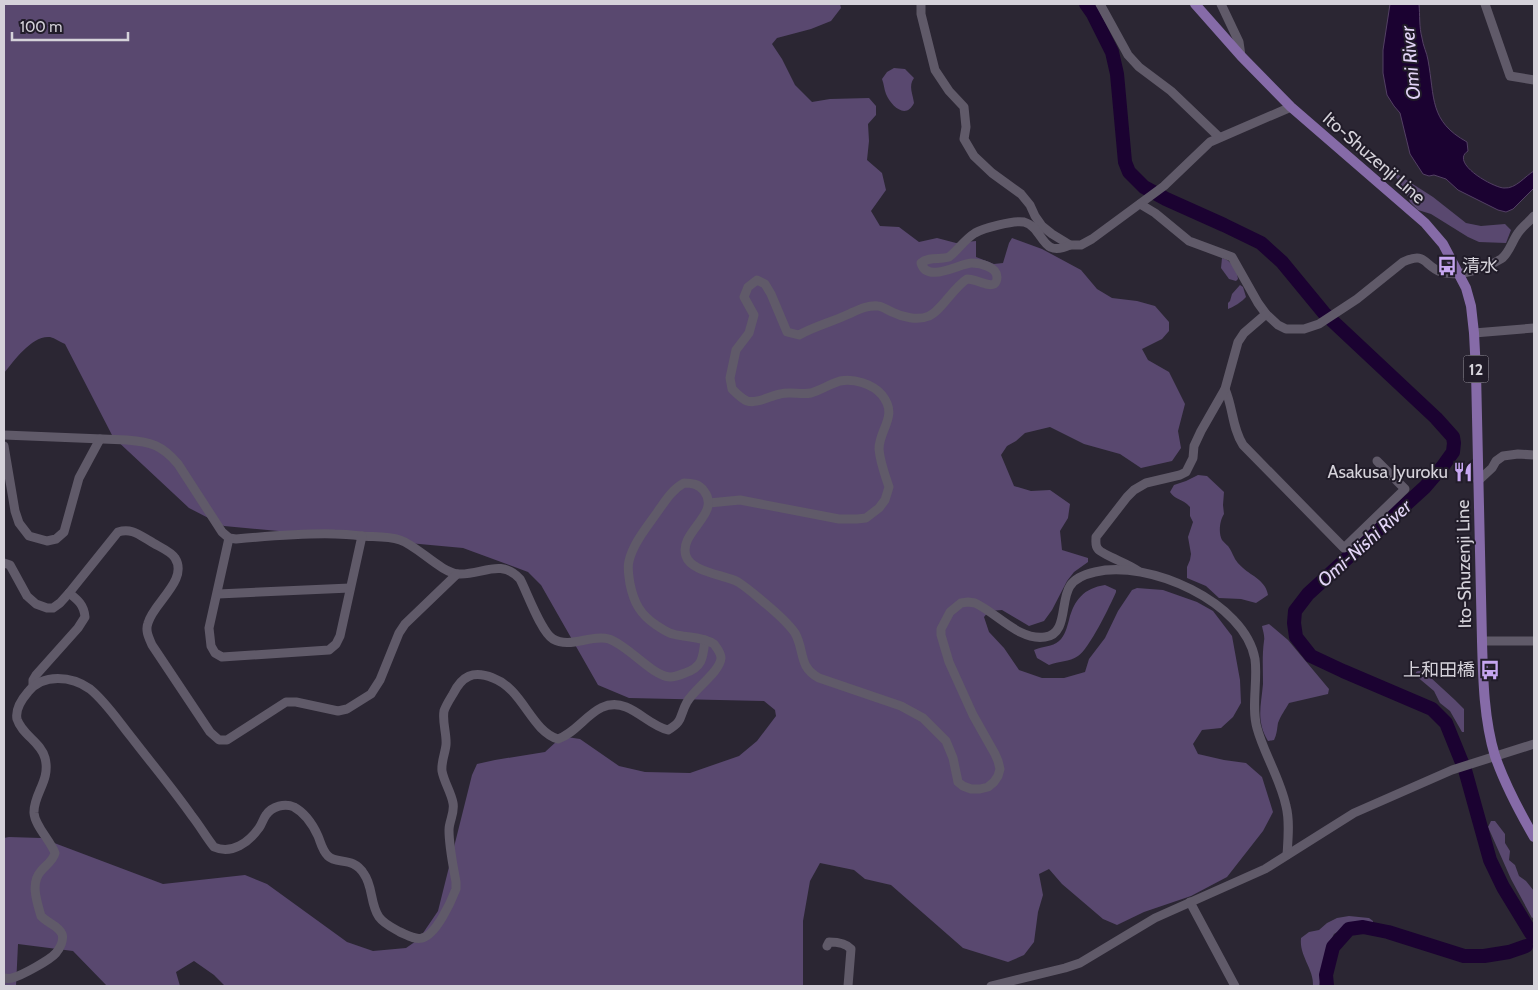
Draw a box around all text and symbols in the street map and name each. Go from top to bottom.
scale bar [12,10,129,42]
text: 100 m [20,18,62,36]
water label: Omi River [1396,24,1425,101]
street label: Ito-Shuzenji Line [1318,107,1430,209]
bus stop icon: 清水 [1436,255,1458,277]
place label: 清水 [1462,255,1498,277]
road number: 12 [1464,356,1488,382]
place label: Asakusa Jyuroku [1327,461,1448,483]
restaurant icon: Asakusa Jyuroku [1452,461,1474,483]
water label: Omi-Nishi River [1312,494,1417,592]
street label: Ito-Shuzenji Line [1452,499,1476,629]
place label: 上和田橋 [1403,659,1475,681]
bus stop icon: 上和田橋 [1479,659,1501,681]

